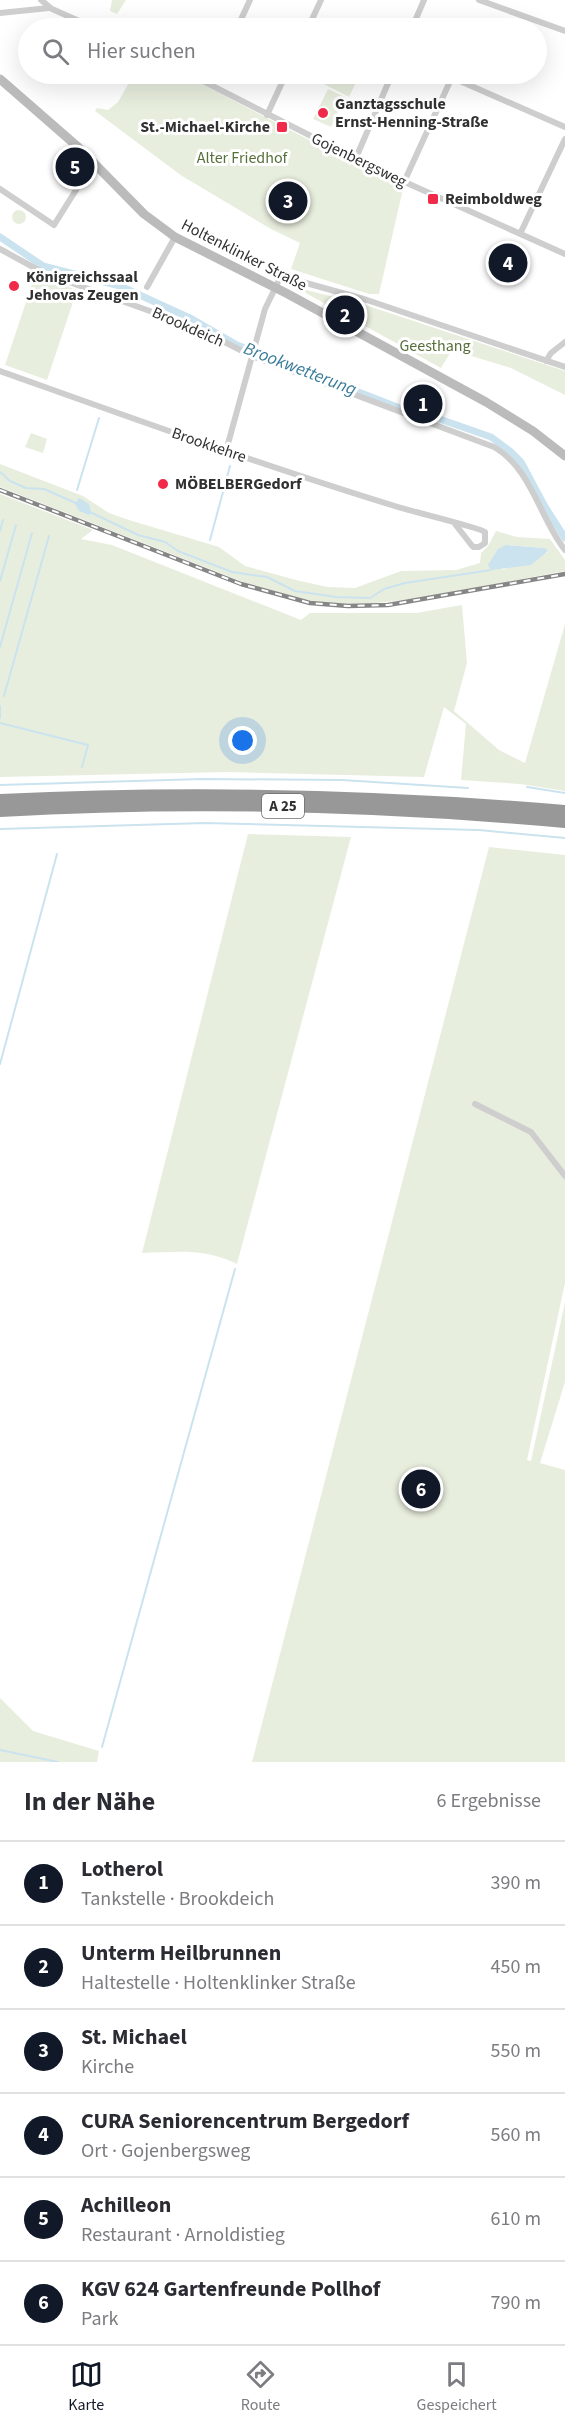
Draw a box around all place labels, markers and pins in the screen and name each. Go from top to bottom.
place label: Ganztagsschule Ernst-Henning-Straße [335,93,489,133]
marker: Ganztagsschule Ernst-Henning-Straße [316,106,330,120]
place label: St.-Michael-Kirche [140,116,270,138]
marker: St.-Michael-Kirche [275,120,289,134]
pin: 5 [56,144,94,190]
pin: 3 [268,178,308,224]
place label: Reimboldweg [445,188,542,210]
marker: Reimboldweg [426,192,440,206]
pin: 4 [488,240,528,286]
place label: Königreichssaal Jehovas Zeugen [26,266,139,306]
marker: Königreichssaal Jehovas Zeugen [7,279,21,293]
pin: 2 [326,292,364,338]
pin: 1 [404,382,442,426]
place label: MÖBELBERGedorf [175,473,302,495]
marker: MÖBELBERGedorf [156,477,170,491]
pin: 6 [402,1466,440,1512]

